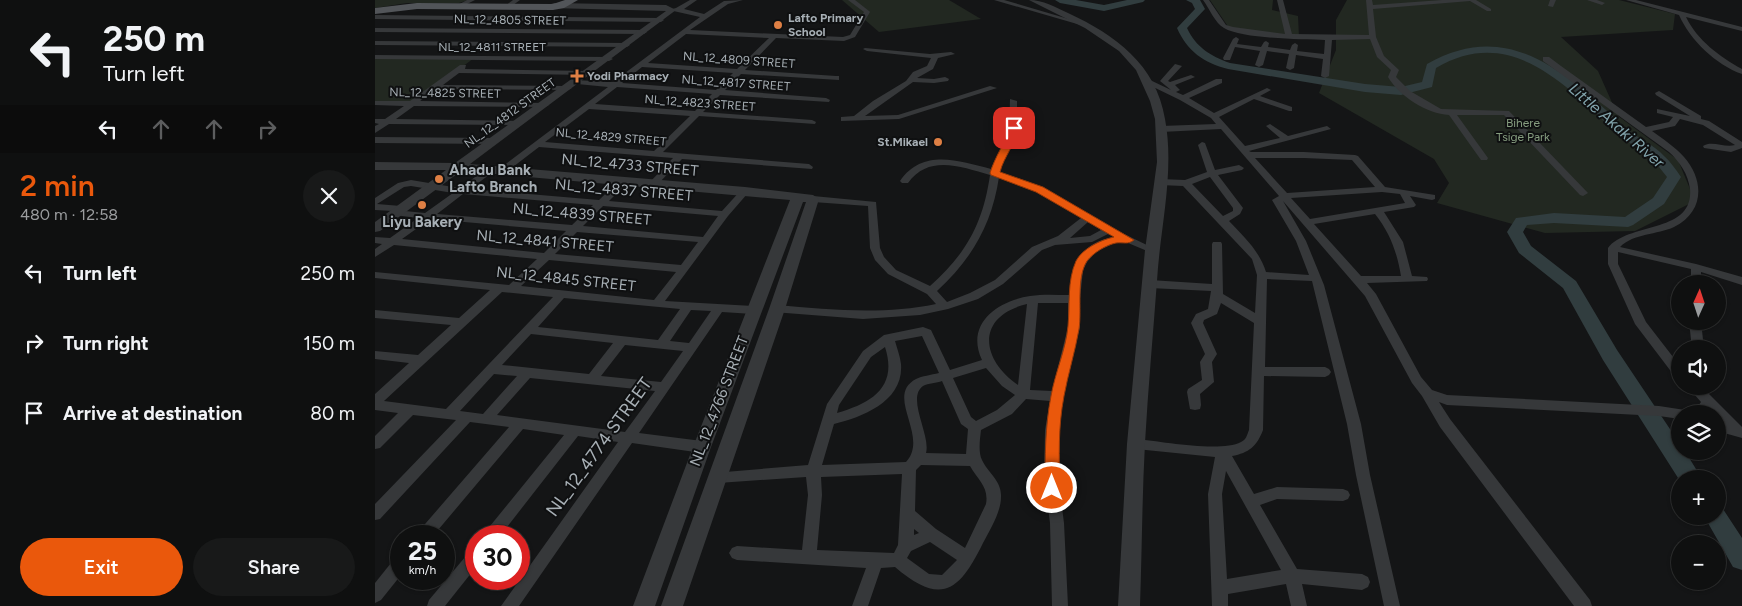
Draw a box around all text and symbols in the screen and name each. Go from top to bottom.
place label: Lafto Primary School [788,11,863,39]
street label: NL_12_4805 STREET [454,12,567,28]
text: 250 m [103,18,205,60]
marker: Lafto Primary School [772,19,784,31]
icon: left [20,20,85,85]
street label: NL_12_4811 STREET [438,40,546,54]
street label: NL_12_4809 STREET [682,49,796,71]
text: Turn left [103,60,185,87]
place label: Yodi Pharmacy [587,69,669,83]
marker: Yodi Pharmacy [571,70,583,82]
street label: NL_12_4817 STREET [681,72,791,94]
street label: NL_12_4812 STREET [462,75,559,151]
water label: Little Akaki River [1565,79,1669,172]
street label: NL_12_4825 STREET [389,85,501,101]
street label: NL_12_4823 STREET [644,92,756,114]
pin [993,107,1035,149]
icon: arrive [1000,114,1028,142]
icon: left [94,115,122,143]
icon: ahead [147,115,175,143]
icon: ahead [200,115,228,143]
icon: right [253,115,281,143]
park label: Bihere Tsige Park [1496,116,1550,144]
street label: NL_12_4829 STREET [555,125,667,149]
place label: St.Mikael [877,135,928,149]
marker: St.Mikael [932,136,944,148]
street label: NL_12_4733 STREET [561,150,700,180]
place label: Ahadu Bank Lafto Branch [449,161,537,196]
text: 2 min [20,167,95,204]
button: close [303,170,355,222]
marker: Ahadu Bank Lafto Branch [433,173,445,185]
street label: NL_12_4837 STREET [554,175,694,205]
marker: Liyu Bakery [416,199,428,211]
street label: NL_12_4839 STREET [512,199,653,229]
text: 480 m · 12:58 [20,205,118,224]
place label: Liyu Bakery [382,213,462,231]
street label: NL_12_4841 STREET [476,226,615,256]
icon: left [20,259,48,287]
text: Turn left [63,262,137,285]
text: 250 m [300,262,355,285]
street label: NL_12_4845 STREET [495,263,637,295]
north arrow [1671,275,1726,330]
map controls [1671,275,1726,590]
icon: right [20,329,48,357]
text: Turn right [63,332,149,355]
text: 150 m [303,332,355,355]
street label: NL_12_4766 STREET [686,333,752,469]
button: sound [1671,340,1726,395]
street label: NL_12_4774 STREET [541,373,657,521]
icon: arrive [20,399,48,427]
text: Arrive at destination [63,402,242,425]
text: 80 m [310,402,355,425]
button: layers [1671,405,1726,460]
position arrow [1025,461,1077,513]
button: + [1671,470,1726,525]
speed limit sign: 30 [465,525,530,590]
button: − [1671,535,1726,590]
text: 25 [408,536,437,566]
button: Exit [20,538,183,596]
button: Share [193,538,355,596]
text: km/h [409,563,436,577]

